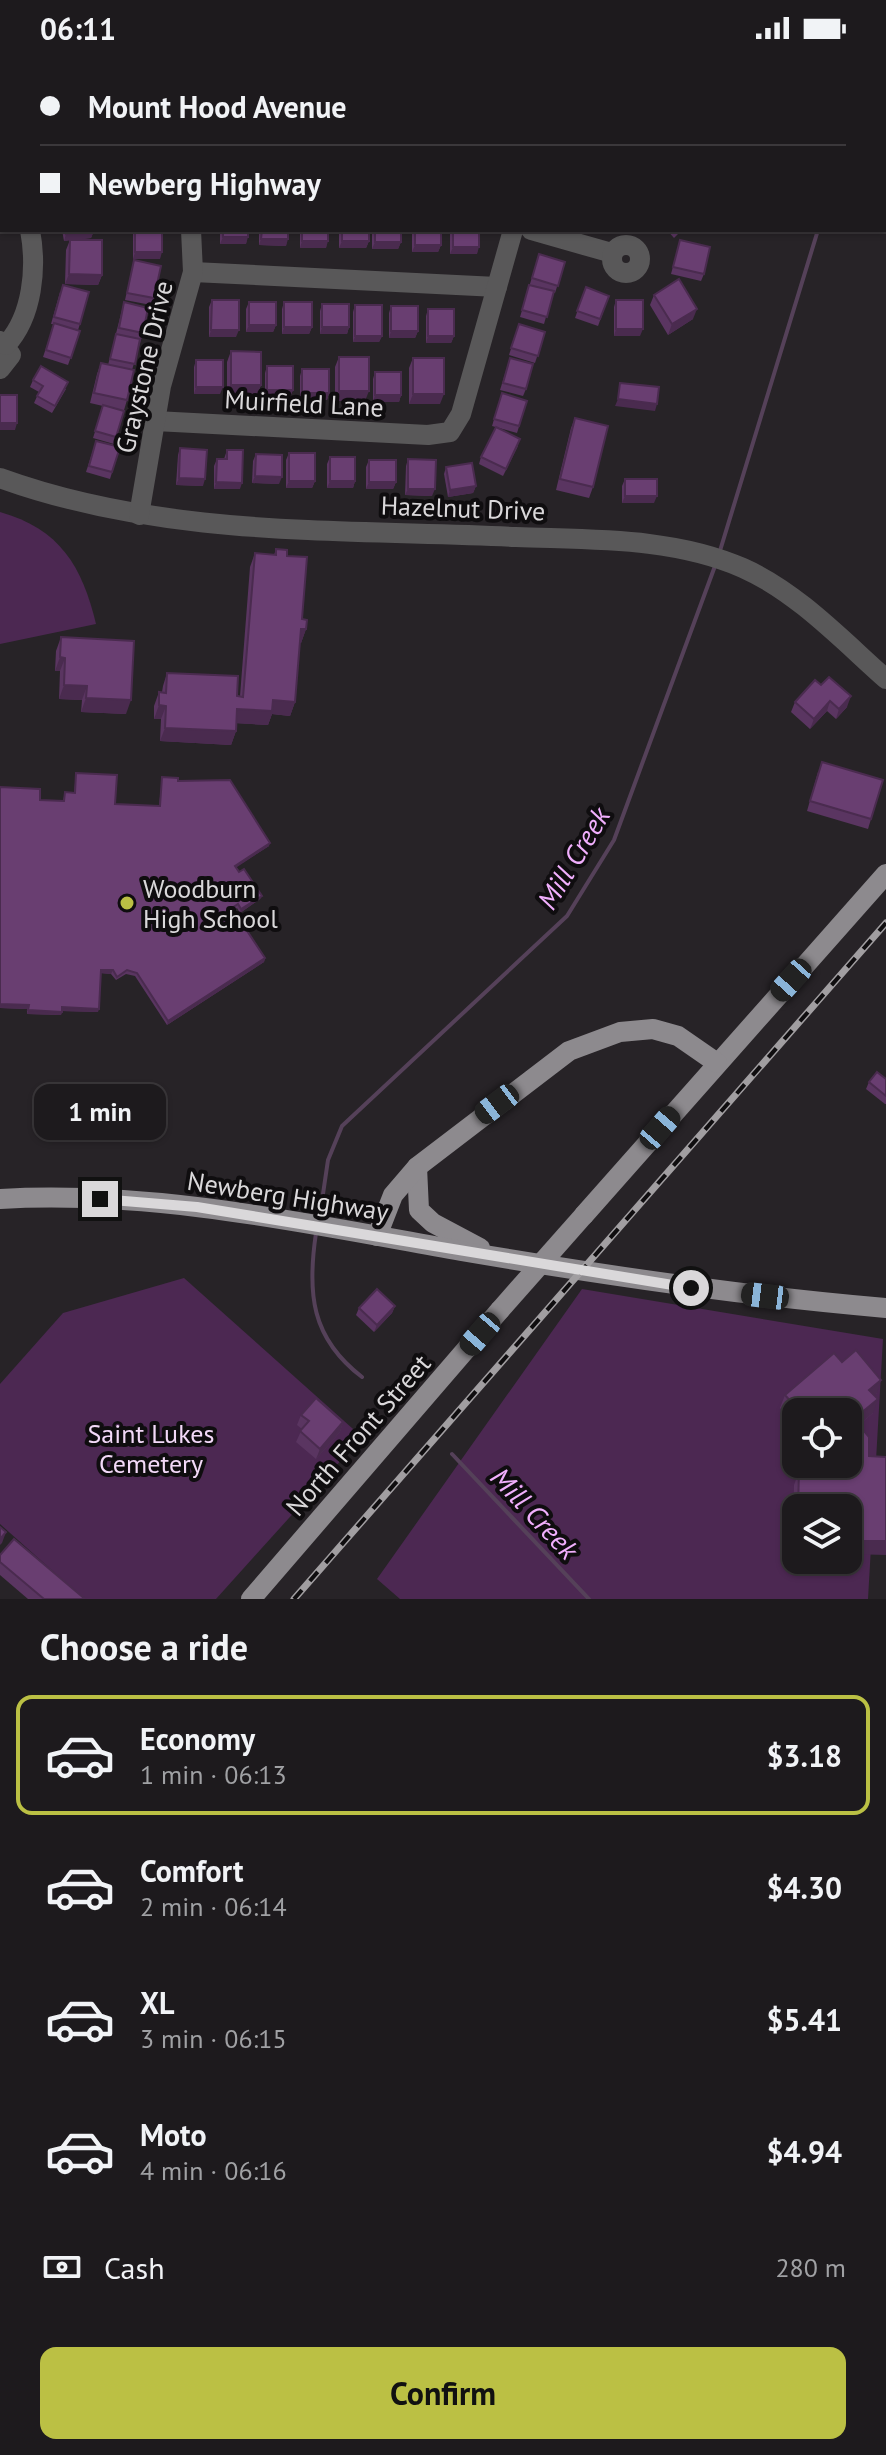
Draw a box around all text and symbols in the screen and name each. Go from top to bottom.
text: 06:11 [40,9,116,48]
text: Mount Hood Avenue [88,87,347,126]
text: Newberg Highway [88,164,321,203]
street label: Graystone Drive [108,278,180,456]
street label: Muirfield Lane [224,382,384,424]
street label: Hazelnut Drive [380,489,546,527]
water label: Mill Creek [528,799,619,916]
place label: Woodburn High School [143,872,278,935]
marker: Woodburn High School [118,894,136,912]
car [766,954,816,1006]
car [471,1080,523,1128]
callout: 1 min [34,1083,166,1139]
text: 1 min [68,1095,132,1128]
car [635,1102,685,1154]
street label: Newberg Highway [185,1164,391,1228]
route end [82,1181,118,1217]
route start [673,1270,709,1306]
car [740,1281,790,1311]
car [455,1308,505,1360]
street label: North Front Street [279,1347,437,1523]
map controls [782,1398,862,1574]
button: locate [782,1398,862,1478]
park label: Saint Lukes Cemetery [88,1417,214,1480]
water label: Mill Creek [483,1459,588,1568]
button: layers [782,1494,862,1574]
text: Choose a ride [40,1623,248,1670]
icon: car [44,1719,116,1791]
text: Economy [140,1719,255,1758]
text: $3.18 [767,1736,842,1775]
text: 1 min · 06:13 [140,1758,287,1791]
icon: car [44,1851,116,1923]
text: Comfort [140,1851,243,1890]
text: $4.30 [767,1868,842,1907]
text: 2 min · 06:14 [140,1890,287,1923]
icon: car [44,1983,116,2055]
text: XL [140,1983,174,2022]
text: $5.41 [767,2000,842,2039]
text: 3 min · 06:15 [140,2022,287,2055]
icon: car [44,2115,116,2187]
text: Moto [140,2115,207,2154]
text: $4.94 [767,2132,842,2171]
text: 4 min · 06:16 [140,2154,287,2187]
icon: cash [40,2245,84,2289]
text: Cash [104,2248,165,2287]
text: 280 m [775,2251,846,2284]
button: Confirm [40,2347,846,2439]

